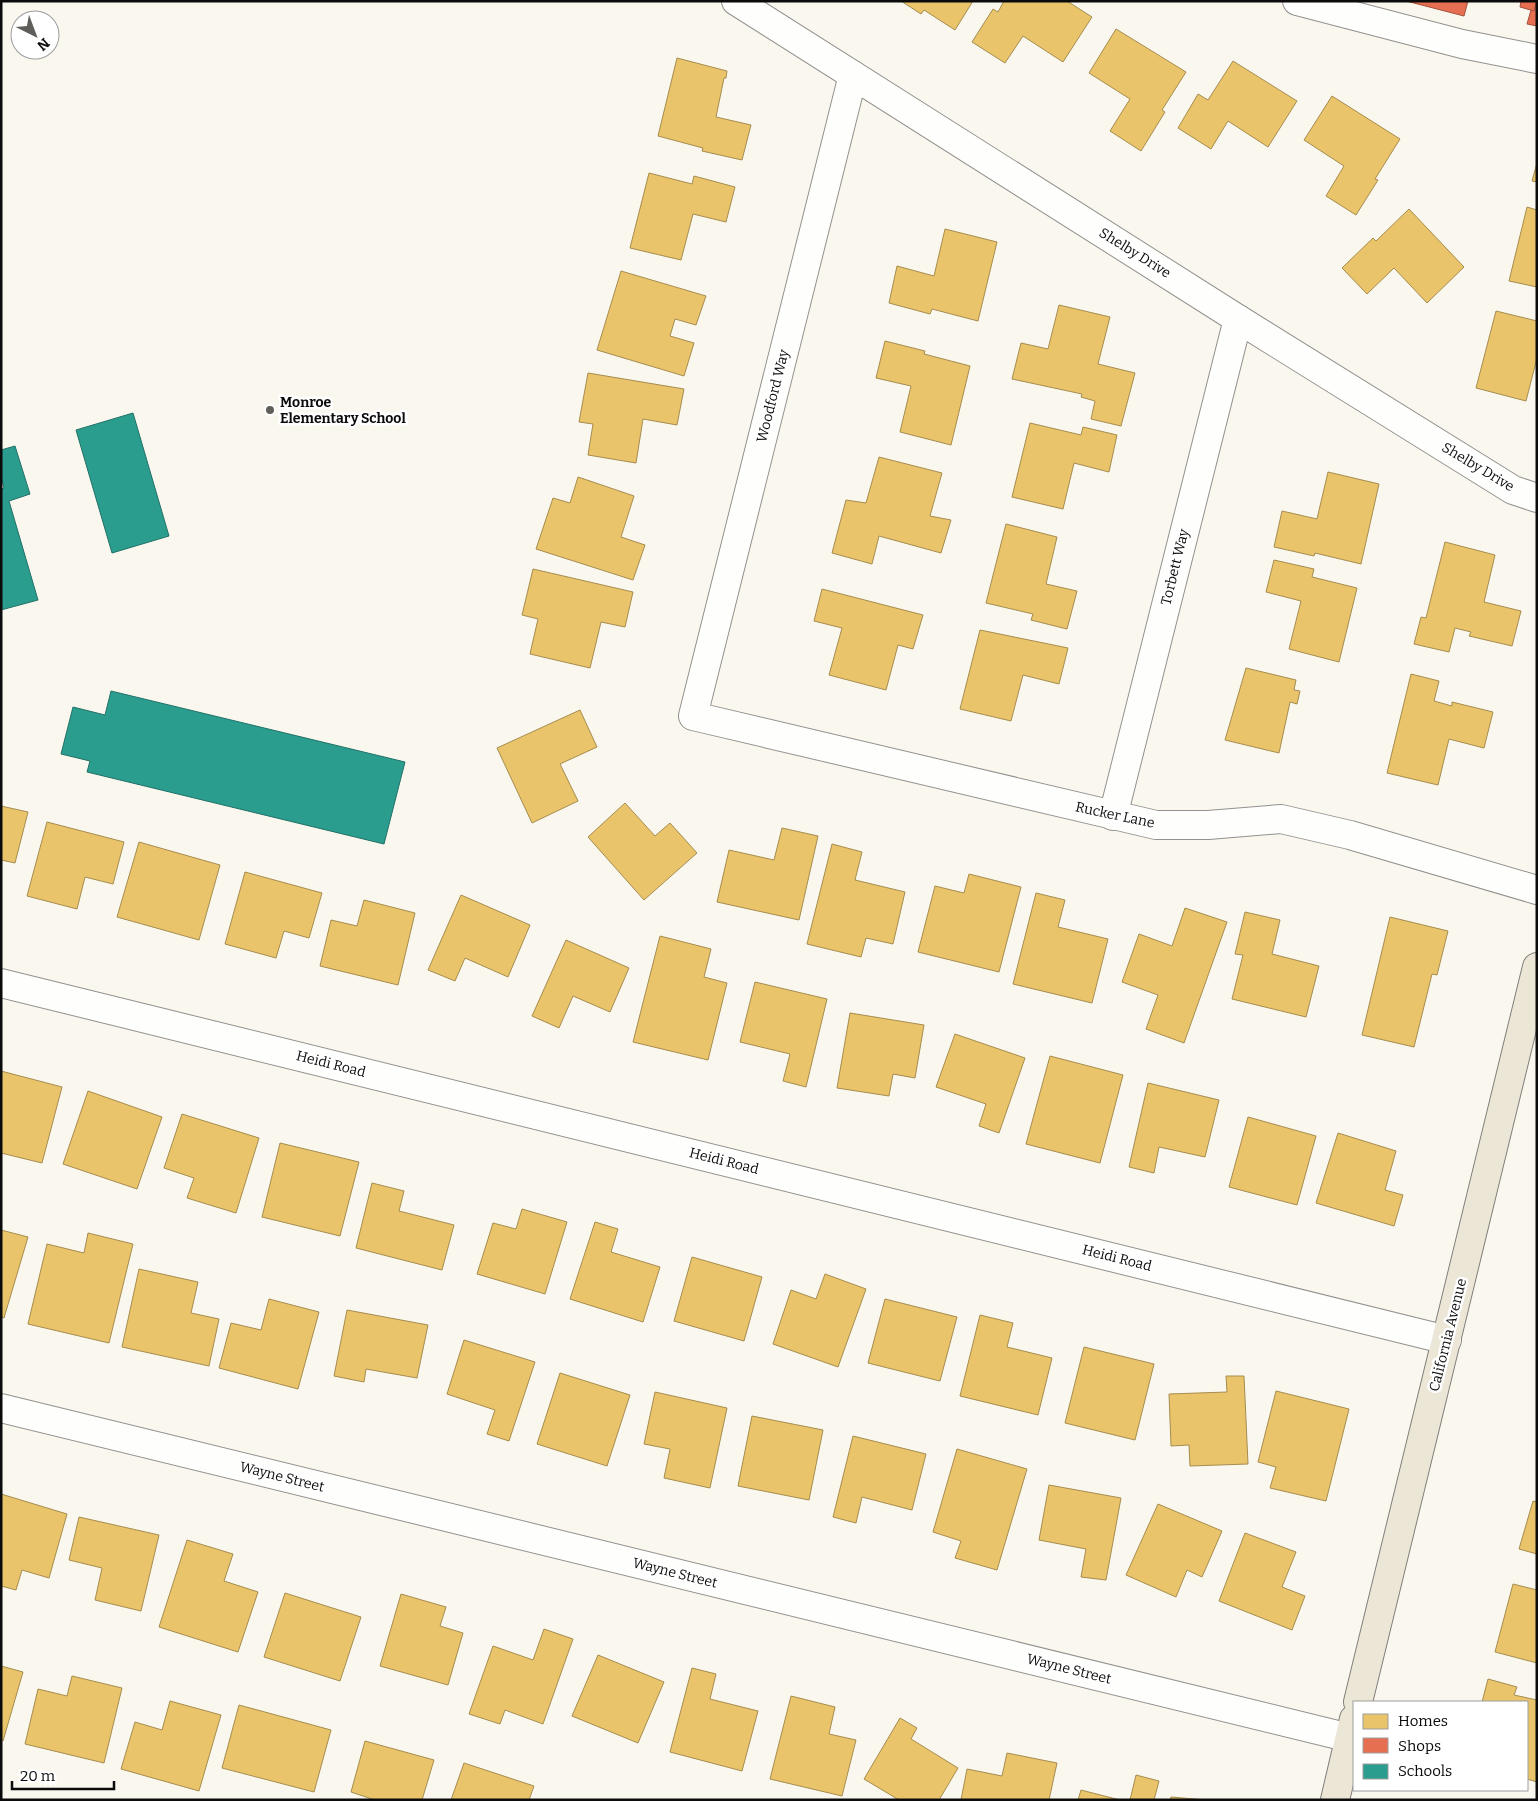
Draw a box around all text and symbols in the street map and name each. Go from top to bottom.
north arrow [10,10,60,60]
text: N [34,34,53,54]
street label: Shelby Drive [1096,224,1174,282]
street label: Woodford Way [753,347,793,444]
place label: Monroe Elementary School [280,394,406,427]
marker: Monroe Elementary School [264,404,276,416]
street label: Shelby Drive [1439,439,1517,495]
street label: Torbett Way [1157,527,1193,607]
street label: Rucker Lane [1074,798,1156,832]
street label: Heidi Road [295,1047,367,1081]
street label: Heidi Road [688,1144,760,1178]
street label: Heidi Road [1081,1241,1153,1275]
street label: California Avenue [1426,1277,1470,1393]
street label: Wayne Street [238,1458,326,1496]
street label: Wayne Street [631,1554,719,1592]
street label: Wayne Street [1025,1650,1113,1688]
legend [1353,1701,1528,1791]
text: Homes [1398,1712,1448,1730]
text: Shops [1398,1737,1441,1755]
scale bar [12,1758,115,1790]
text: Schools [1398,1762,1452,1780]
text: 20 m [20,1767,56,1785]

